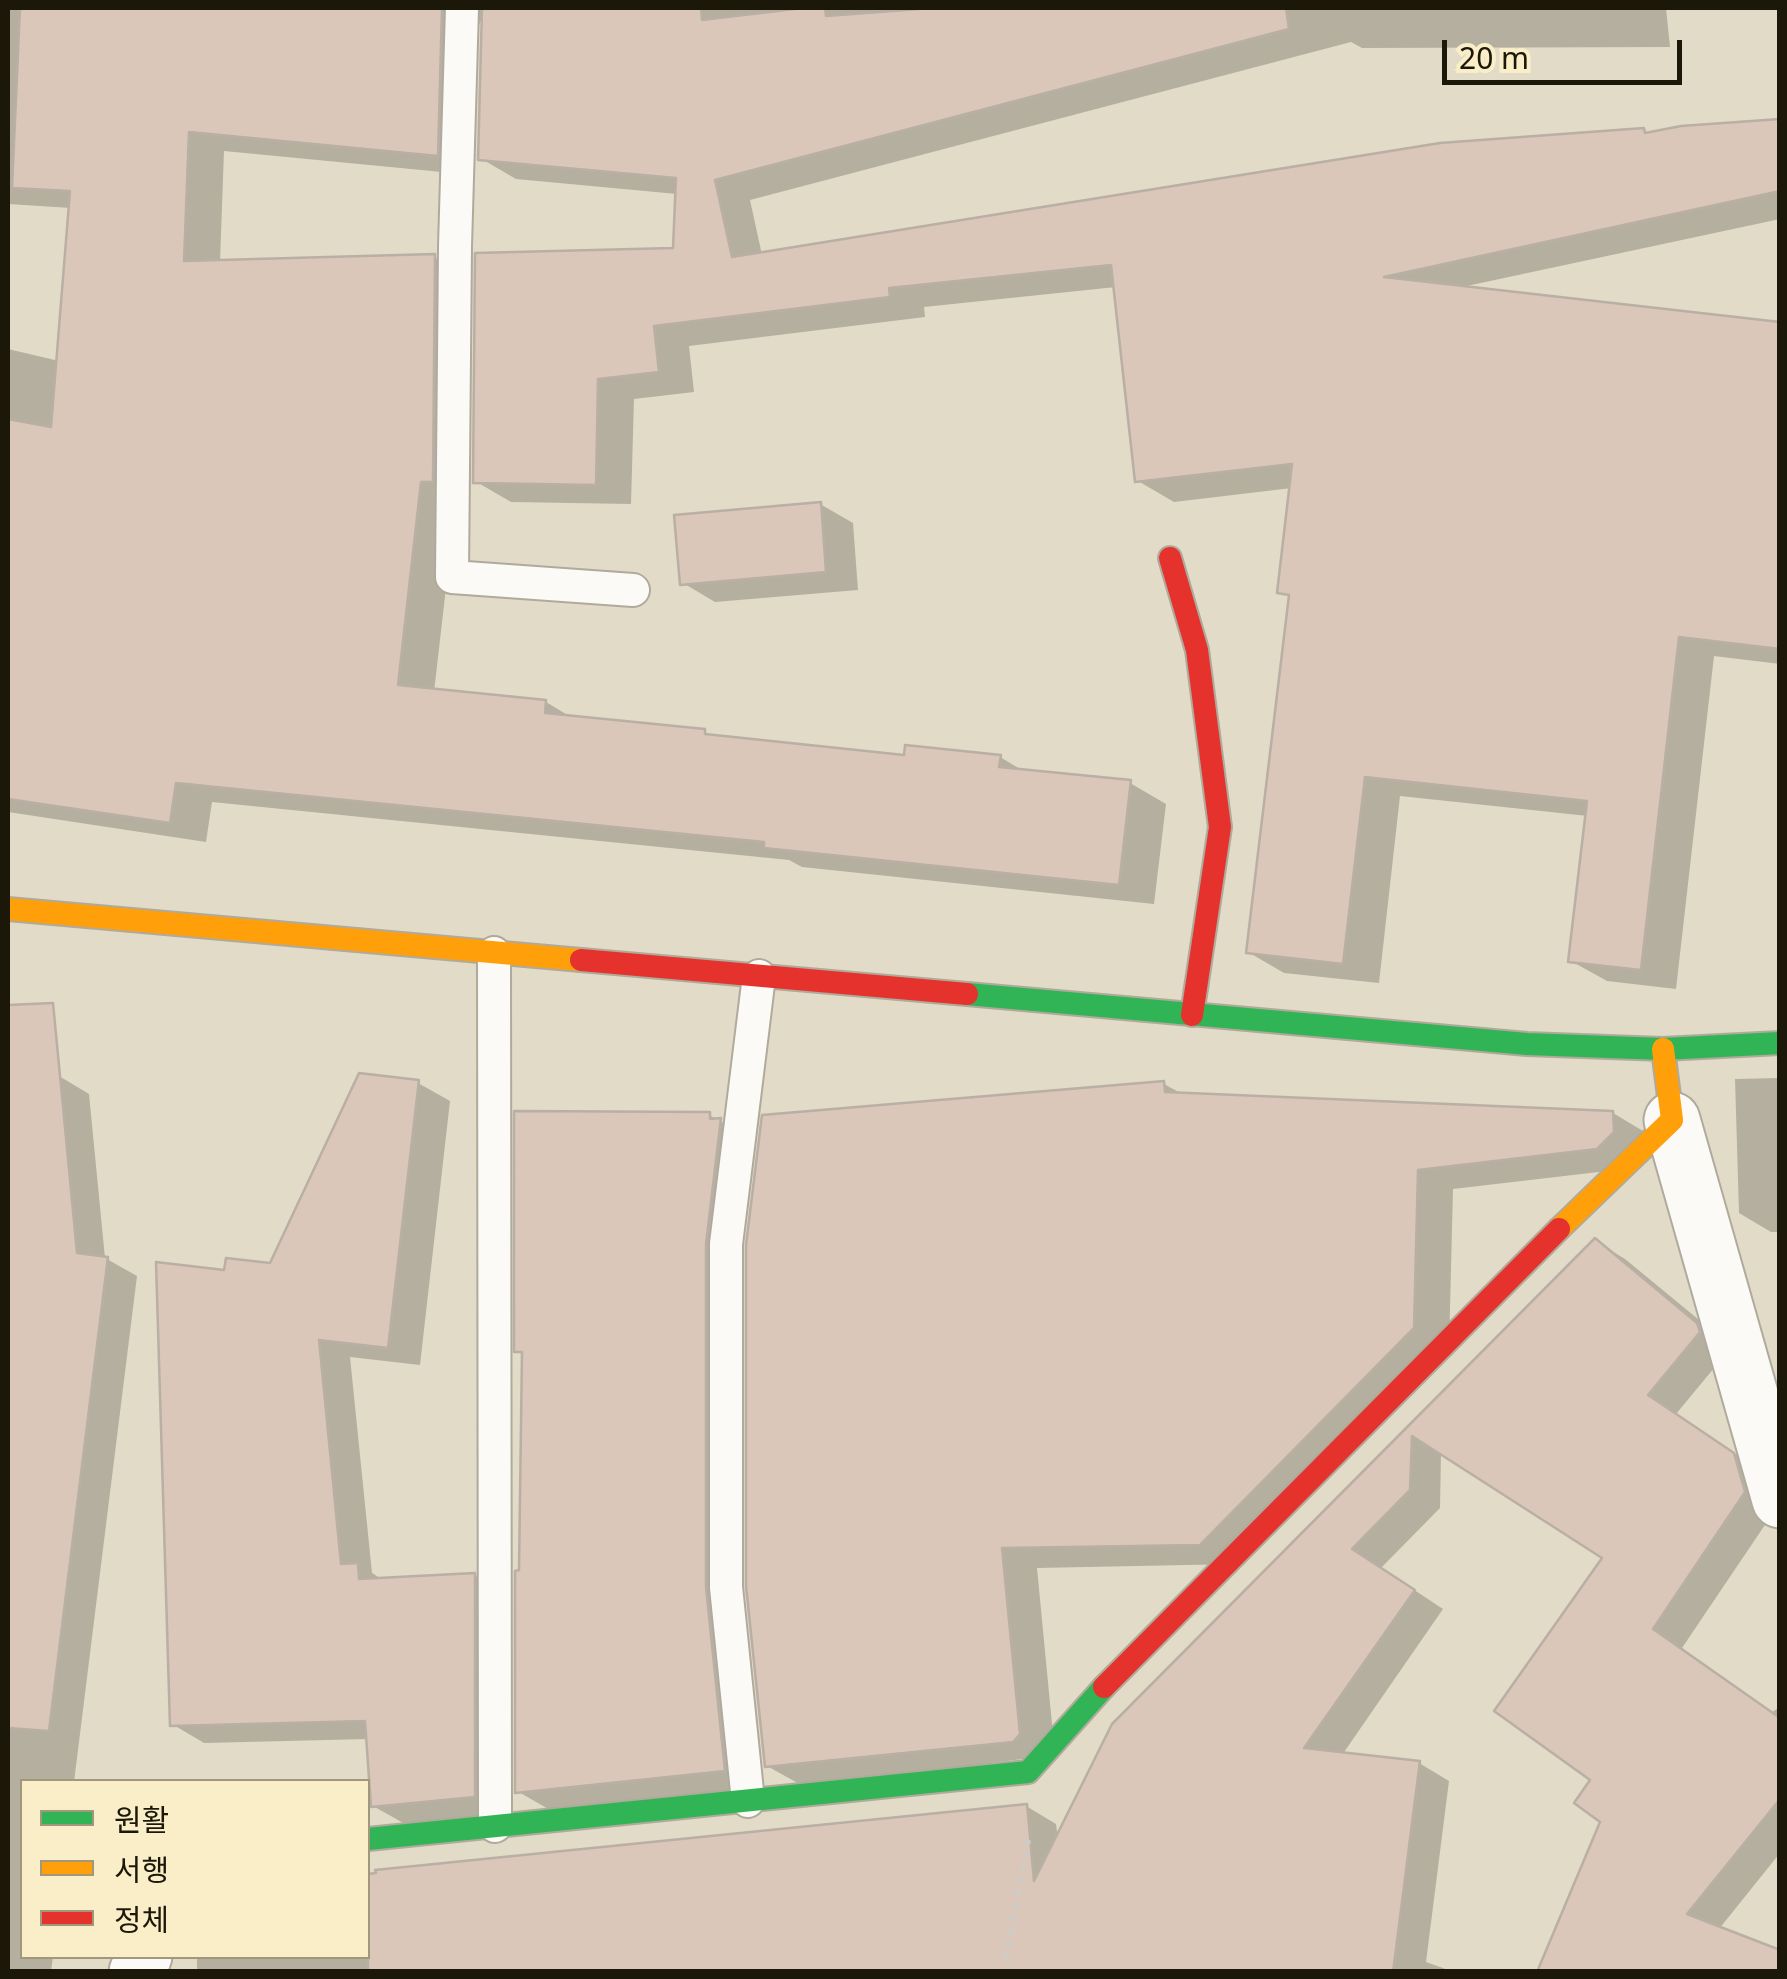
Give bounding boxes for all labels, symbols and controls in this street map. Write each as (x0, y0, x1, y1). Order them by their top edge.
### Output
scale bar (1447, 20, 1687, 82)
text: 20 m (1459, 37, 1529, 78)
legend (20, 1779, 370, 1959)
text: 원활 (114, 1799, 169, 1840)
text: 서행 (114, 1849, 169, 1890)
text: 정체 (114, 1899, 169, 1940)

